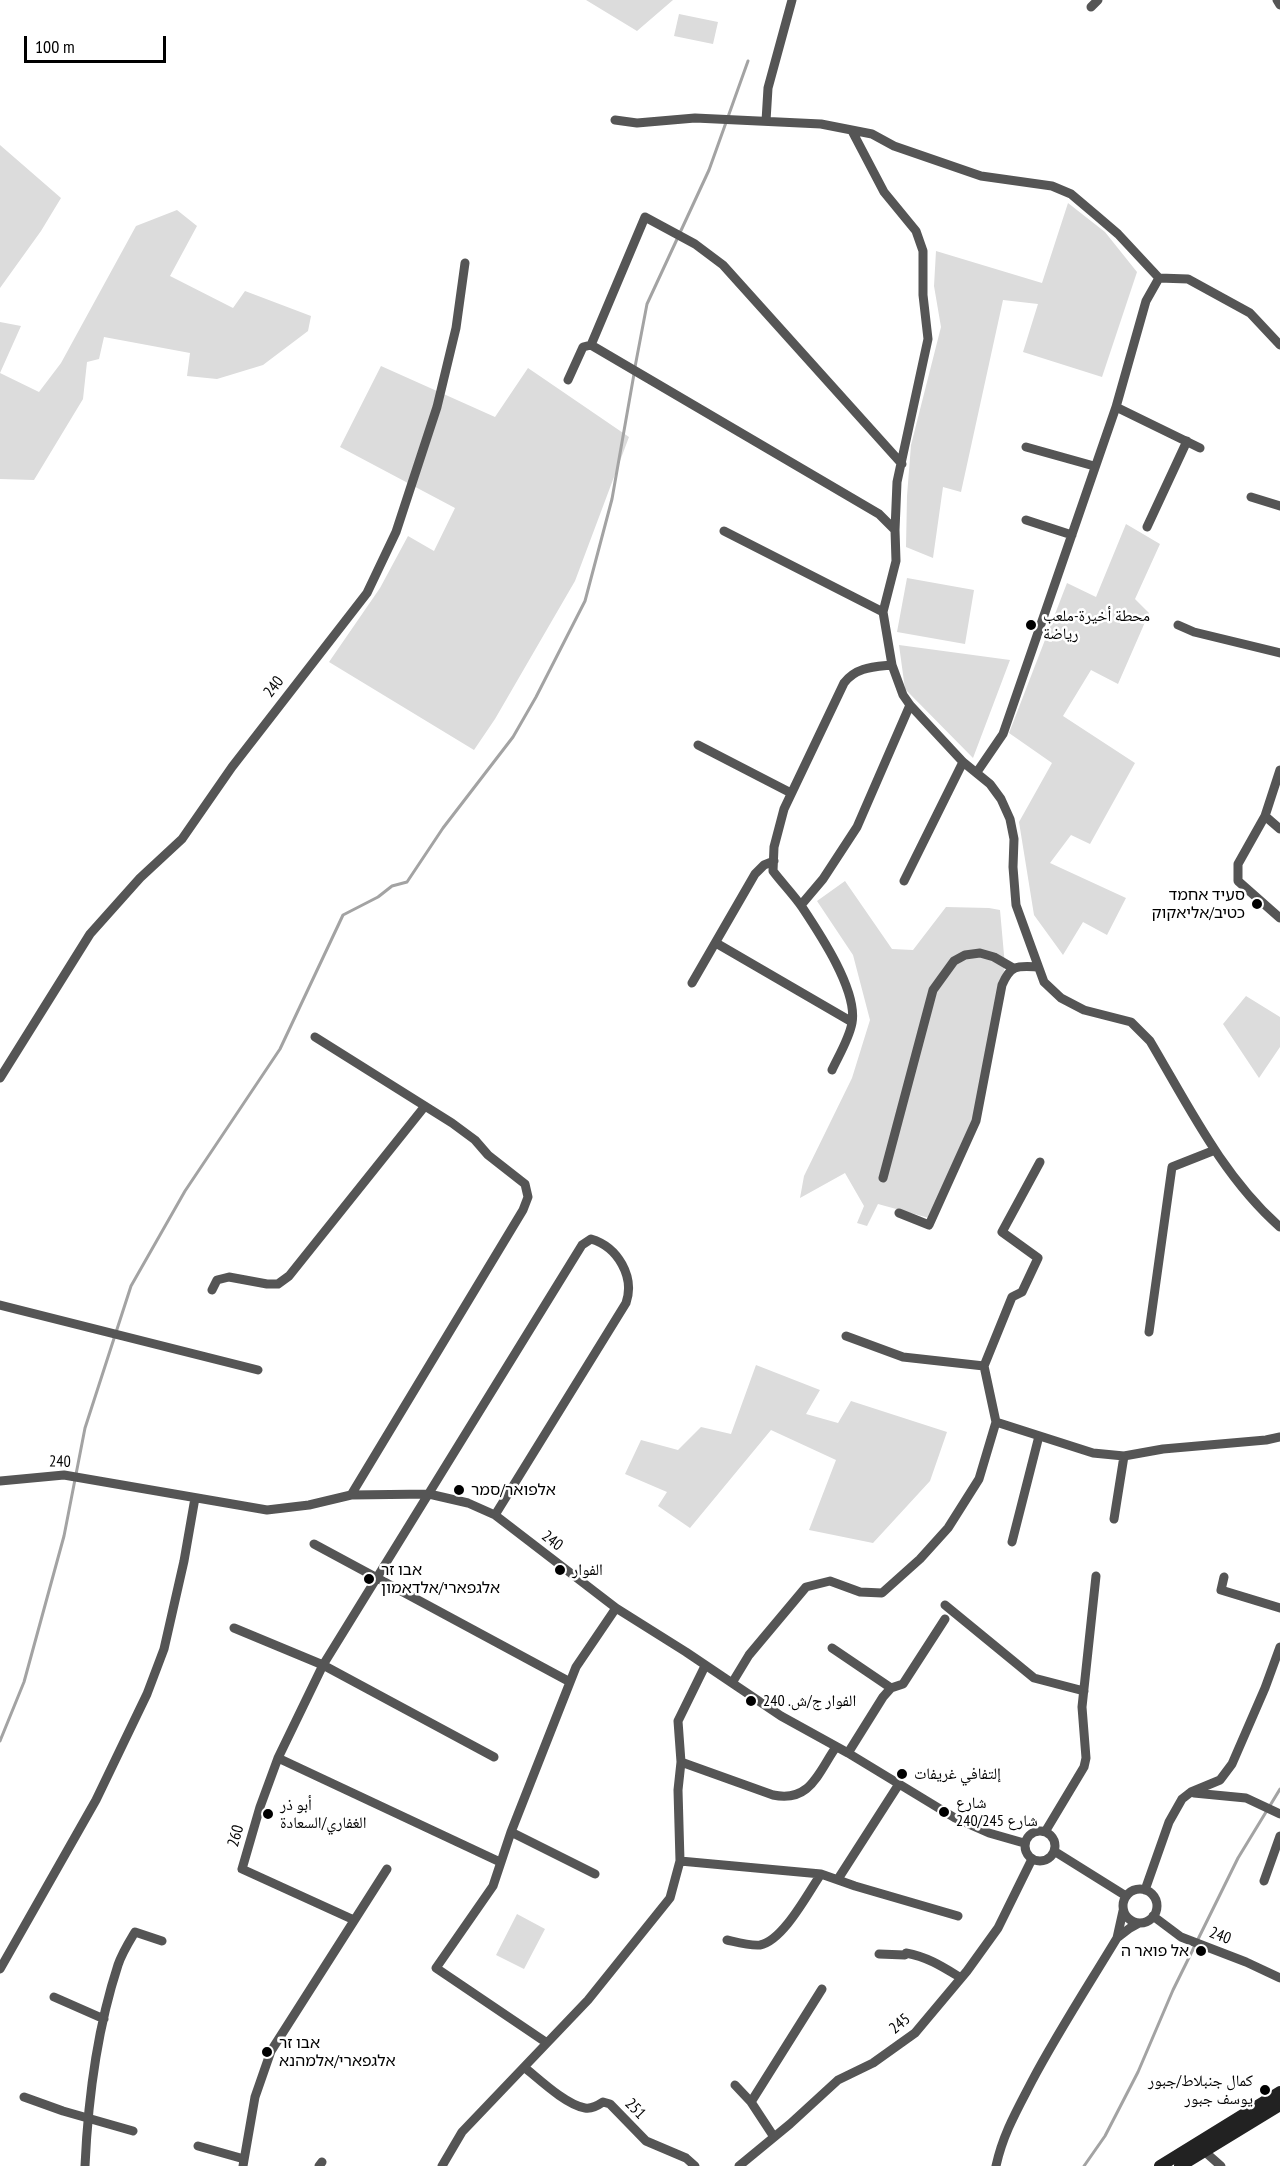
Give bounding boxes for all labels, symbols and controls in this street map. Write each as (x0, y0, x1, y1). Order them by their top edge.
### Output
scale bar (27, 24, 170, 62)
text: 100 m (35, 35, 75, 58)
place label: محطة أخيرة-ملعب رياضة (1043, 606, 1150, 644)
marker: محطة أخيرة-ملعب رياضة (1024, 618, 1038, 632)
street label: 240 (260, 673, 288, 701)
place label: סעיד אחמד כטיב/אליאקוק (1151, 885, 1245, 923)
marker: סעיד אחמד כטיב/אליאקוק (1250, 897, 1264, 911)
street label: 240 (49, 1452, 71, 1472)
place label: אלפואר/סמר (471, 1480, 556, 1500)
marker: אלפואר/סמר (452, 1483, 466, 1497)
street label: 240 (538, 1527, 566, 1555)
place label: אבו זר אלגפארי/אלדאמון (381, 1560, 500, 1598)
place label: الفوار (572, 1560, 603, 1580)
marker: الفوار (553, 1563, 567, 1577)
marker: אבו זר אלגפארי/אלדאמון (362, 1572, 376, 1586)
place label: الفوار ج/ش. 240 (763, 1691, 856, 1711)
marker: الفوار ج/ش. 240 (744, 1694, 758, 1708)
place label: إلتفافي غريفات (914, 1764, 1001, 1784)
marker: إلتفافي غريفات (895, 1767, 909, 1781)
place label: شارع 240/شارع 245 (956, 1793, 1038, 1831)
place label: أبو ذر الغفاري/السعادة (280, 1795, 366, 1833)
marker: شارع 240/شارع 245 (937, 1805, 951, 1819)
marker: أبو ذر الغفاري/السعادة (261, 1807, 275, 1821)
street label: 260 (224, 1823, 248, 1849)
street label: 240 (1206, 1923, 1234, 1949)
place label: אל פואר ה (1121, 1941, 1189, 1961)
marker: אל פואר ה (1194, 1944, 1208, 1958)
street label: 245 (886, 2010, 914, 2038)
place label: אבו זר אלגפארי/אלמהנא (279, 2033, 396, 2071)
marker: אבו זר אלגפארי/אלמהנא (260, 2045, 274, 2059)
place label: كمال جنبلاط/جبور يوسف جبور (1148, 2071, 1253, 2109)
marker: كمال جنبلاط/جبور يوسف جبور (1258, 2083, 1272, 2097)
street label: 251 (621, 2095, 649, 2123)

